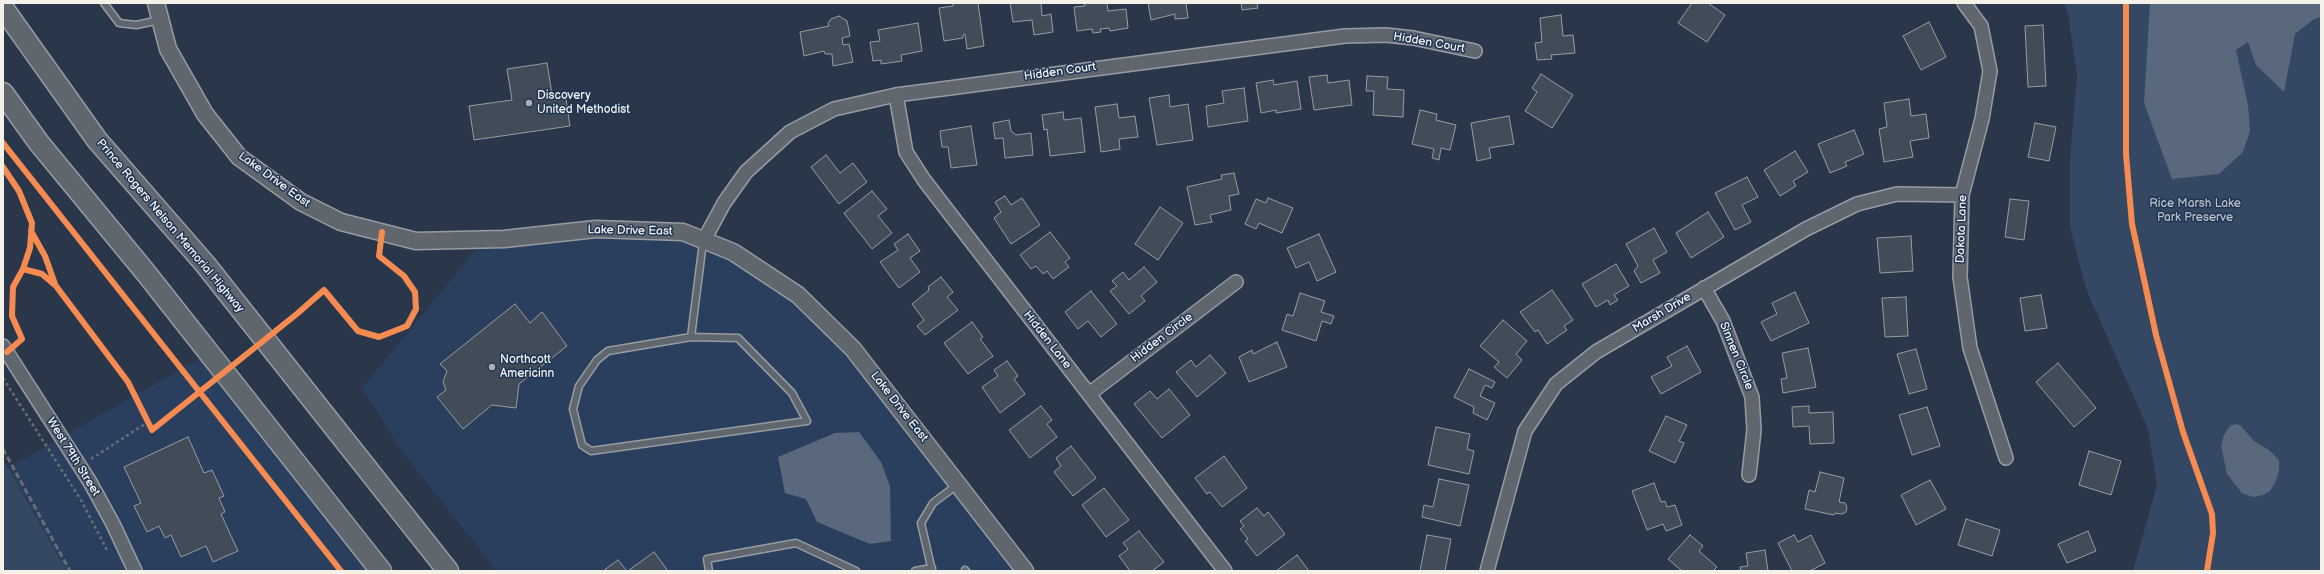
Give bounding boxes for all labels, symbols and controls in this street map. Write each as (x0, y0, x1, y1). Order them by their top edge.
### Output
street label: Hidden Court (1392, 30, 1466, 56)
street label: Hidden Court (1023, 60, 1097, 84)
place label: Discovery United Methodist (537, 89, 630, 117)
marker: Discovery United Methodist (524, 98, 534, 108)
street label: Prince Rogers Nelson Memorial Highway (93, 136, 247, 316)
street label: Lake Drive East (235, 149, 313, 211)
street label: Dakota Lane (1954, 195, 1970, 263)
park label: Rice Marsh Lake Park Preserve (2149, 197, 2241, 225)
street label: Lake Drive East (587, 223, 673, 239)
street label: Marsh Drive (1630, 290, 1694, 336)
street label: Hidden Lane (1020, 308, 1074, 372)
street label: Hidden Circle (1128, 310, 1196, 366)
street label: Sinnen Circle (1716, 320, 1756, 392)
place label: Northcott Americinn (500, 353, 554, 381)
marker: Northcott Americinn (487, 362, 497, 372)
street label: Lake Drive East (867, 369, 931, 445)
street label: West 79th Street (43, 415, 103, 499)

